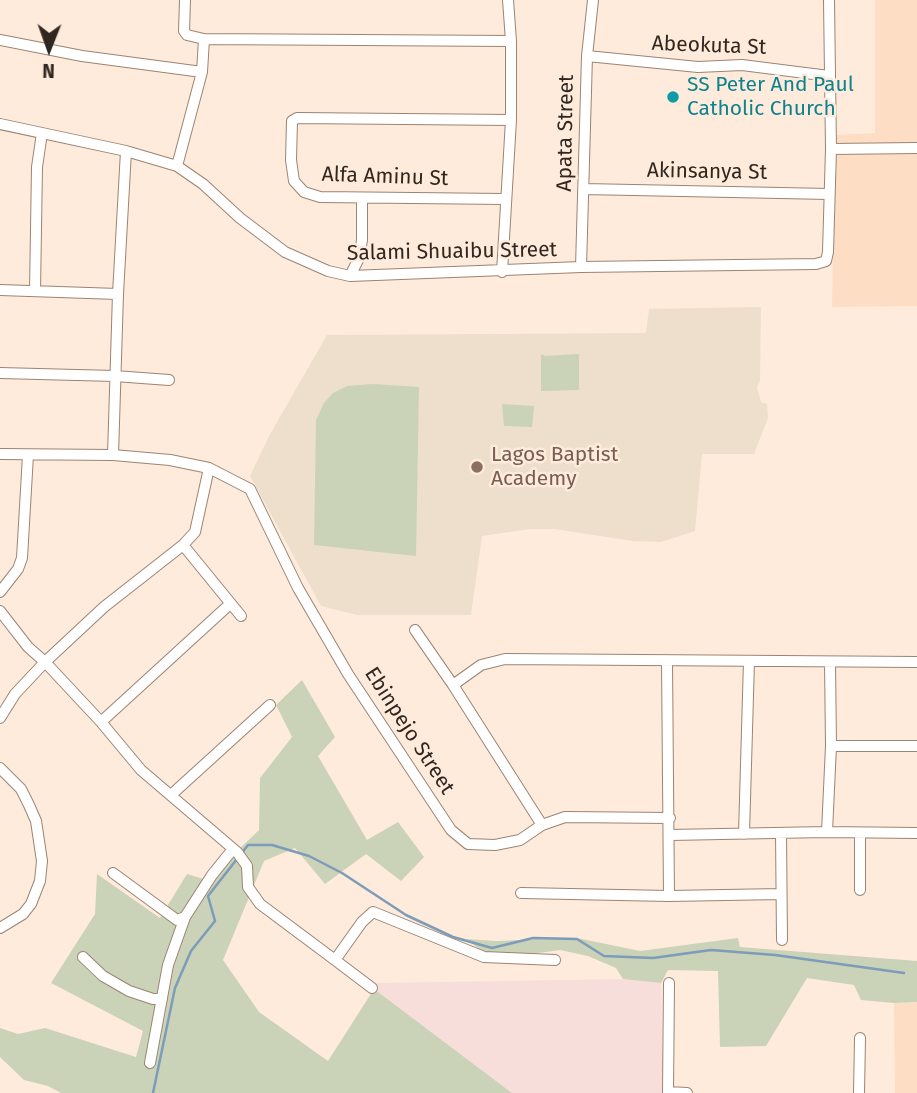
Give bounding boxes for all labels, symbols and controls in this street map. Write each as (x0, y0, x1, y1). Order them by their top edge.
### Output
north arrow (14, 14, 84, 84)
street label: Abeokuta St (651, 31, 767, 61)
text: N (42, 59, 55, 82)
place label: SS Peter And Paul Catholic Church (687, 72, 854, 122)
street label: Apata Street (552, 74, 580, 192)
marker: SS Peter And Paul Catholic Church (665, 89, 681, 105)
street label: Akinsanya St (647, 158, 767, 186)
street label: Alfa Aminu St (321, 162, 449, 192)
street label: Salami Shuaibu Street (347, 238, 557, 266)
place label: Lagos Baptist Academy (491, 442, 618, 492)
marker: Lagos Baptist Academy (469, 459, 485, 475)
street label: Ebinpejo Street (359, 663, 459, 799)

